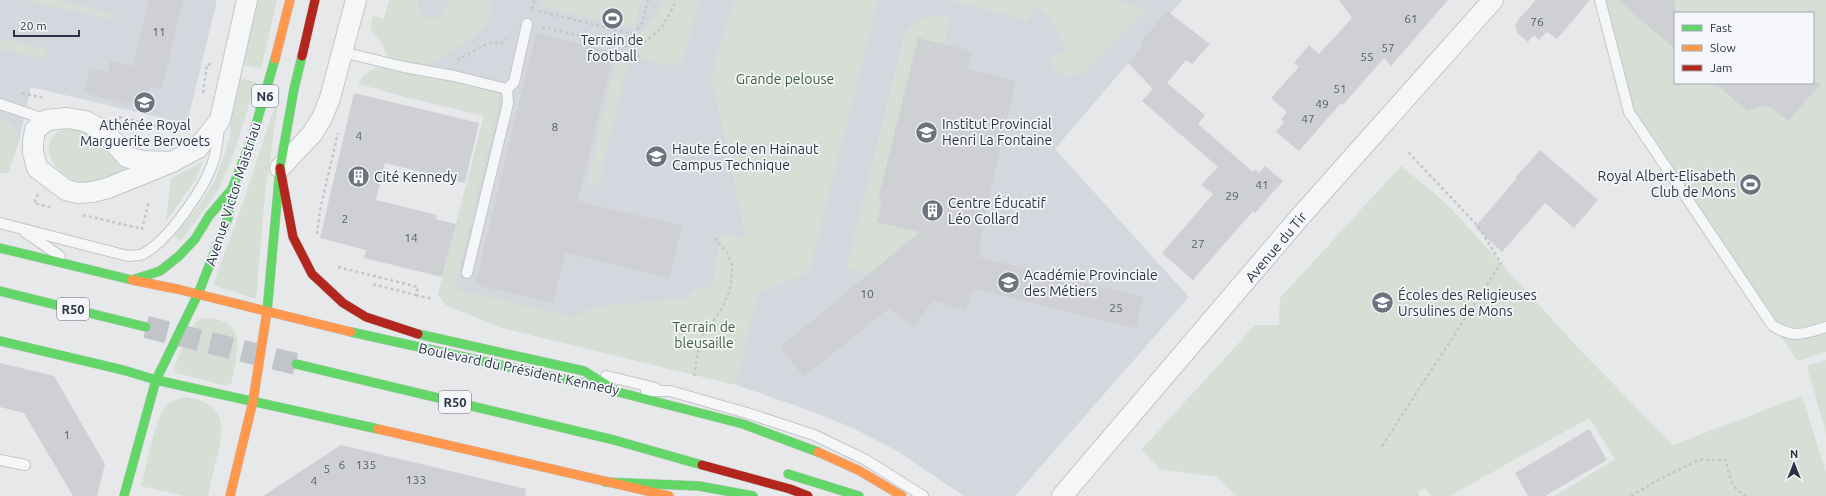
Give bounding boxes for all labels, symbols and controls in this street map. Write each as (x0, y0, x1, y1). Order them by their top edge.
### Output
sports icon: Terrain de football (599, 5, 625, 31)
scale bar (14, 12, 79, 38)
house number: 61 (1404, 12, 1418, 25)
legend (1674, 12, 1814, 84)
house number: 76 (1530, 15, 1544, 28)
text: 20 m (20, 19, 47, 32)
text: Fast (1710, 21, 1732, 34)
house number: 11 (152, 25, 166, 38)
place label: Terrain de football (580, 32, 644, 64)
house number: 57 (1381, 41, 1395, 54)
text: Slow (1710, 41, 1736, 54)
house number: 55 (1360, 50, 1374, 63)
text: Jam (1710, 61, 1732, 74)
park label: Grande pelouse (736, 71, 834, 87)
house number: 51 (1333, 82, 1347, 95)
road number: N6 (252, 85, 278, 107)
school or university icon: Athénée Royal Marguerite Bervoets (132, 90, 158, 116)
house number: 49 (1315, 97, 1329, 110)
house number: 47 (1301, 112, 1315, 125)
place label: Institut Provincial Henri La Fontaine (942, 116, 1052, 148)
place label: Athénée Royal Marguerite Bervoets (80, 117, 210, 149)
school or university icon: Institut Provincial Henri La Fontaine (913, 119, 939, 145)
street label: Avenue Victor Maistriau (202, 120, 264, 268)
house number: 8 (552, 120, 559, 133)
house number: 4 (356, 129, 363, 142)
place label: Haute École en Hainaut Campus Technique (672, 140, 819, 173)
school or university icon: Haute École en Hainaut Campus Technique (643, 144, 669, 170)
building icon: Cité Kennedy (345, 164, 371, 190)
place label: Royal Albert-Elisabeth Club de Mons (1598, 168, 1736, 200)
place label: Cité Kennedy (374, 169, 457, 185)
sports icon: Royal Albert-Elisabeth Club de Mons (1738, 171, 1764, 197)
house number: 41 (1255, 178, 1269, 191)
house number: 29 (1225, 189, 1239, 202)
place label: Centre Éducatif Léo Collard (948, 194, 1046, 227)
building icon: Centre Éducatif Léo Collard (920, 198, 946, 224)
street label: Avenue du Tir (1242, 208, 1310, 285)
house number: 2 (342, 212, 348, 225)
house number: 14 (404, 231, 418, 244)
house number: 27 (1191, 237, 1205, 250)
place label: Académie Provinciale des Métiers (1024, 267, 1158, 299)
school or university icon: Académie Provinciale des Métiers (995, 270, 1021, 296)
place label: Écoles des Religieuses Ursulines de Mons (1398, 286, 1537, 319)
house number: 10 (860, 287, 874, 300)
school or university icon: Écoles des Religieuses Ursulines de Mons (1370, 290, 1396, 316)
road number: R50 (57, 298, 89, 320)
house number: 25 (1109, 301, 1123, 314)
park label: Terrain de bleusaille (672, 319, 736, 351)
street label: Boulevard du Président Kennedy (417, 340, 621, 398)
road number: R50 (439, 391, 471, 413)
house number: 1 (64, 428, 70, 441)
north arrow (1774, 444, 1814, 484)
text: N (1790, 448, 1798, 460)
house number: 6 (339, 458, 346, 471)
house number: 135 (356, 458, 376, 471)
house number: 5 (324, 462, 330, 475)
house number: 133 (406, 473, 426, 486)
house number: 4 (311, 474, 318, 487)

